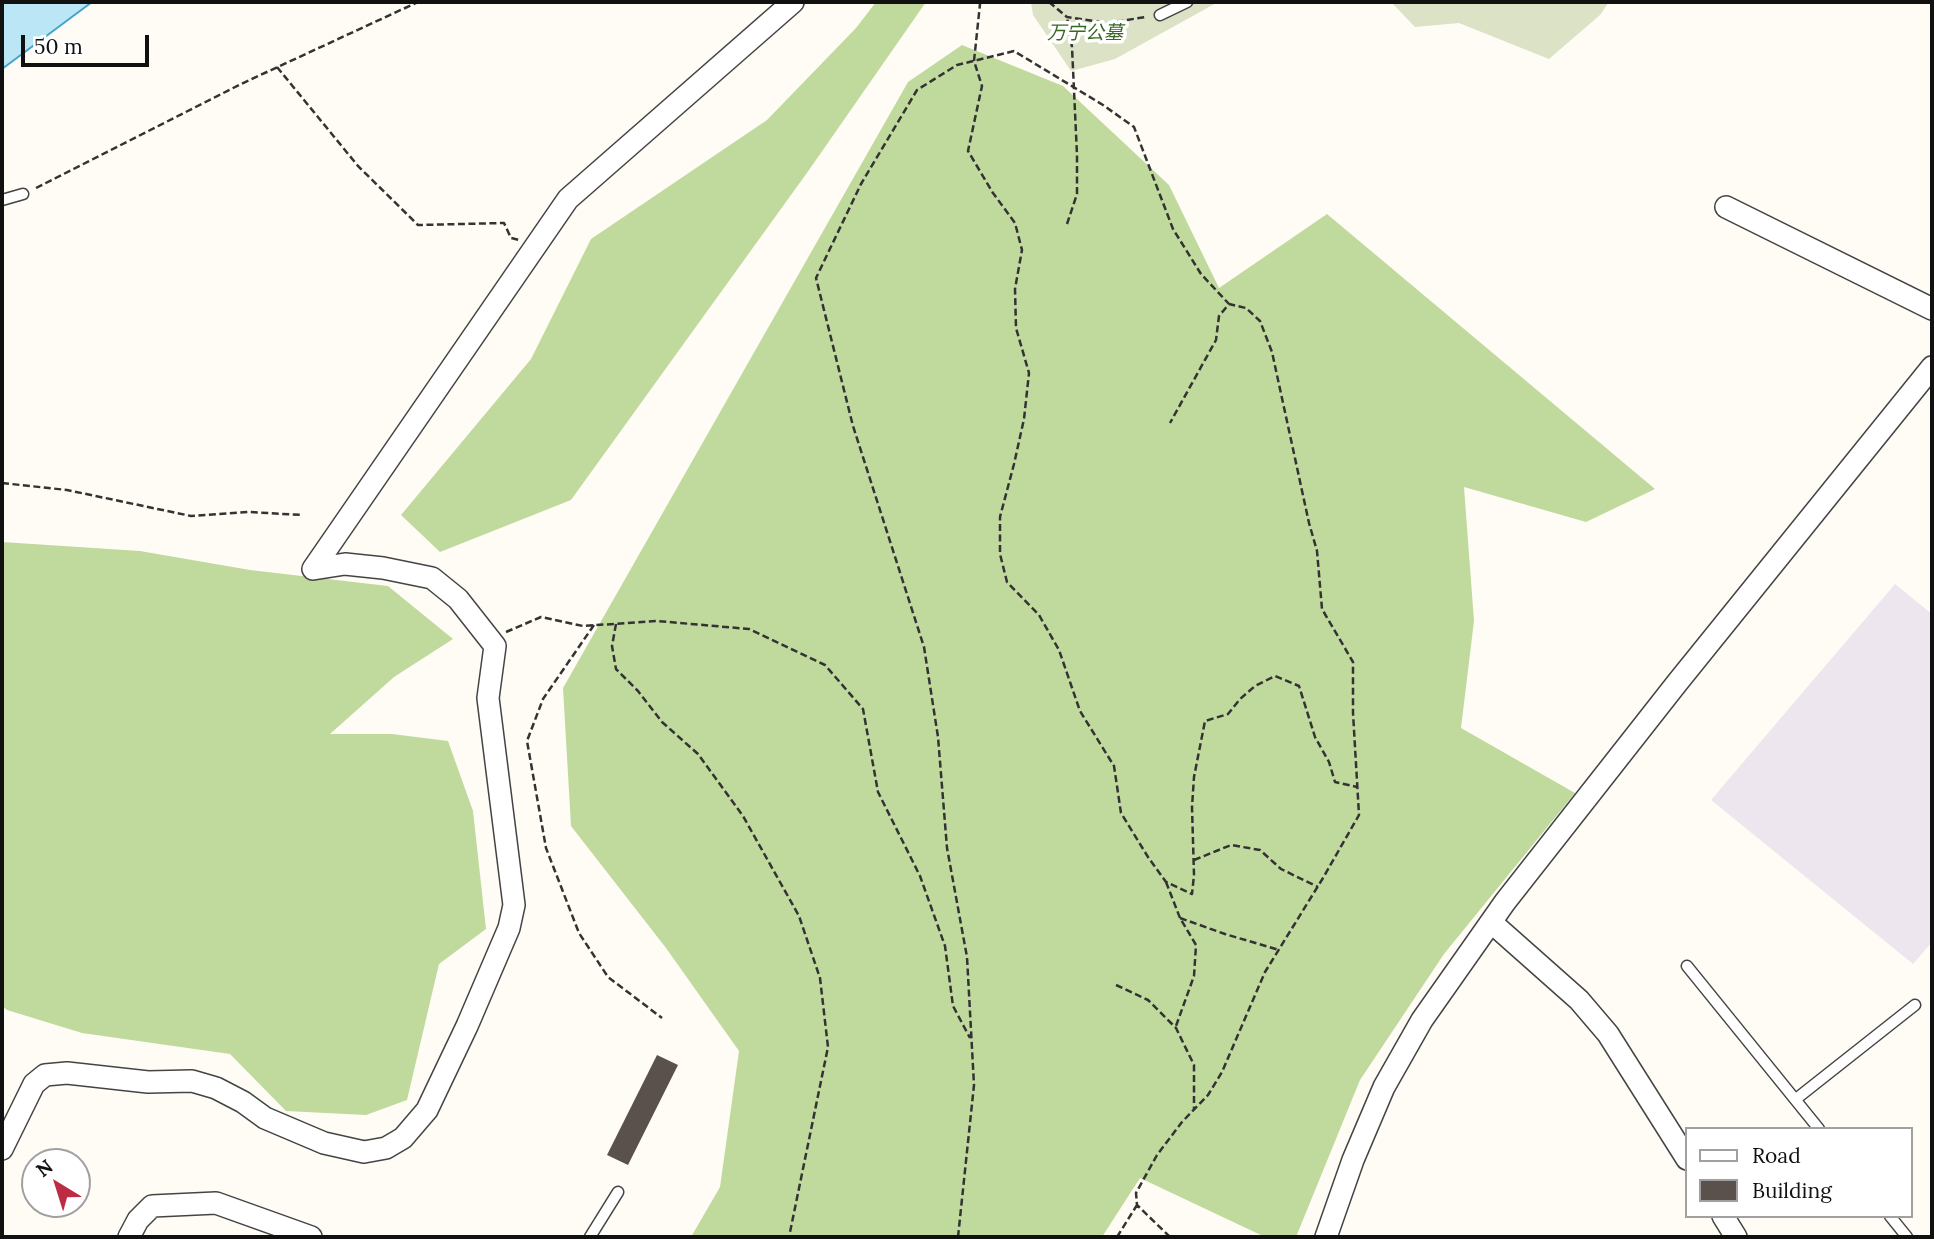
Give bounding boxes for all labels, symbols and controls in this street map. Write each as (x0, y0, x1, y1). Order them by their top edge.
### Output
scale bar (24, 21, 152, 65)
park label: 万宁公墓 (1047, 23, 1123, 45)
text: 50 m (34, 33, 83, 60)
legend (1686, 1127, 1913, 1218)
text: Road (1752, 1142, 1801, 1169)
north arrow (21, 1148, 91, 1218)
text: N (31, 1154, 57, 1182)
text: Building (1752, 1177, 1832, 1204)

